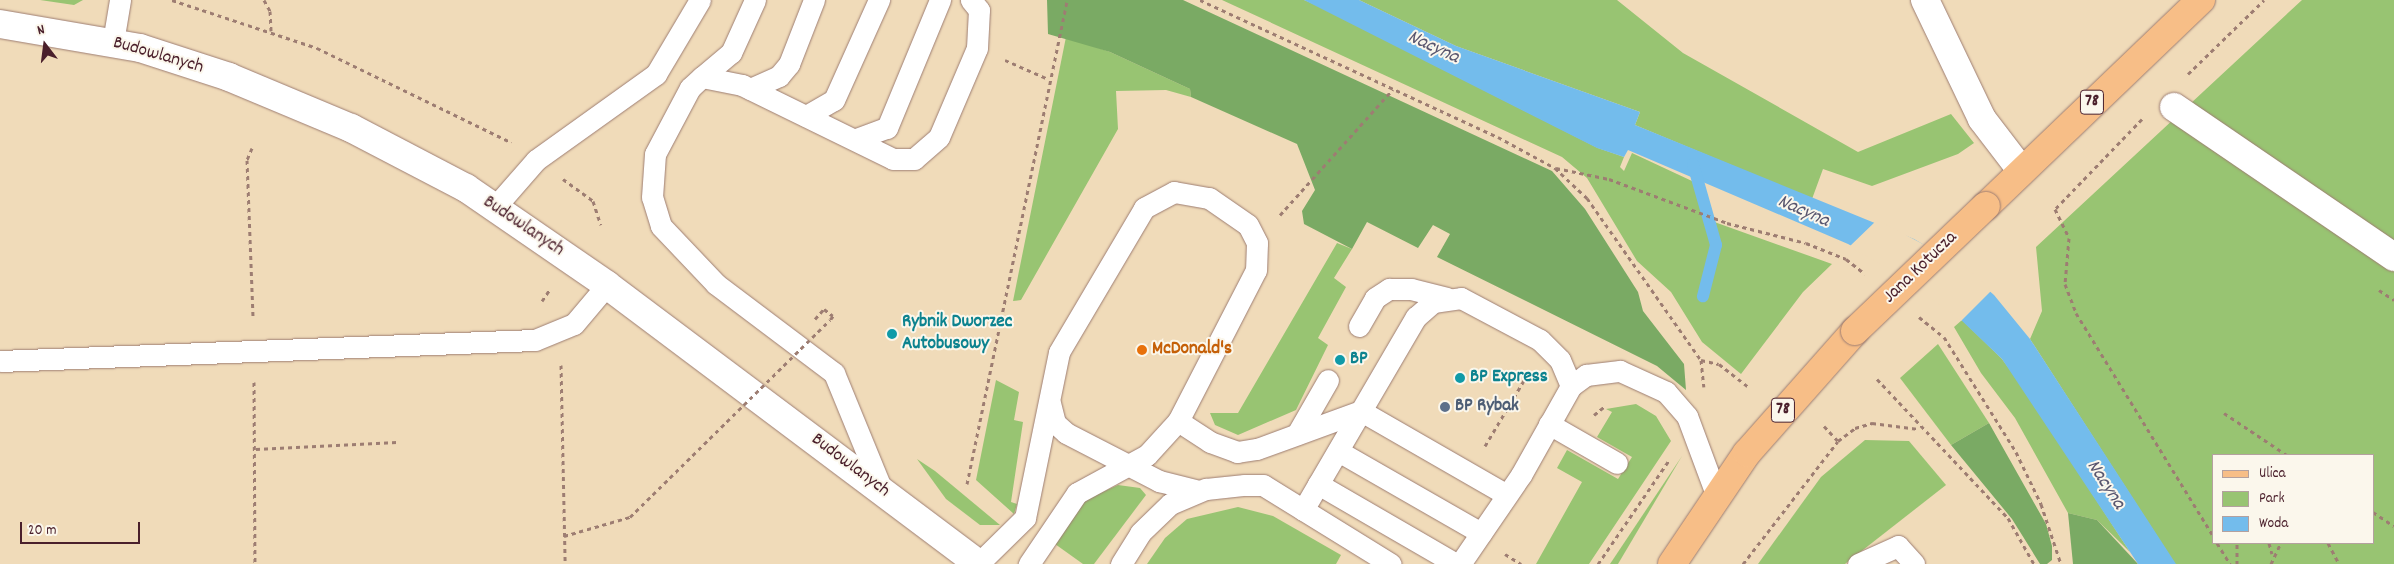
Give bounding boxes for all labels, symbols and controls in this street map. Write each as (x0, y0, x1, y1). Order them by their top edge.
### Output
north arrow (20, 20, 70, 70)
text: N (35, 20, 47, 41)
water label: Nacyna (1403, 26, 1463, 70)
street label: Budowlanych (110, 32, 206, 80)
road number: 78 (2080, 86, 2104, 118)
water label: Nacyna (1773, 190, 1833, 234)
street label: Budowlanych (478, 192, 568, 262)
street label: Jana Kotucza (1879, 227, 1963, 309)
place label: Rybnik Dworzec Autobusowy (902, 312, 1012, 356)
marker: Rybnik Dworzec Autobusowy (886, 328, 898, 340)
place label: McDonald's (1152, 339, 1232, 361)
marker: McDonald's (1136, 344, 1148, 356)
place label: BP (1350, 349, 1368, 371)
marker: BP (1334, 354, 1346, 366)
place label: BP Express (1470, 367, 1548, 389)
marker: BP Express (1454, 372, 1466, 384)
road number: 78 (1770, 394, 1796, 426)
place label: BP Rybak (1455, 396, 1519, 418)
marker: BP Rybak (1439, 401, 1451, 413)
street label: Budowlanych (806, 429, 894, 503)
legend (2212, 454, 2374, 544)
water label: Nacyna (2080, 456, 2130, 514)
text: Ulica (2259, 463, 2286, 485)
text: Park (2259, 488, 2285, 510)
scale bar (22, 512, 142, 544)
text: Woda (2259, 513, 2288, 535)
text: 20 m (28, 520, 56, 542)

